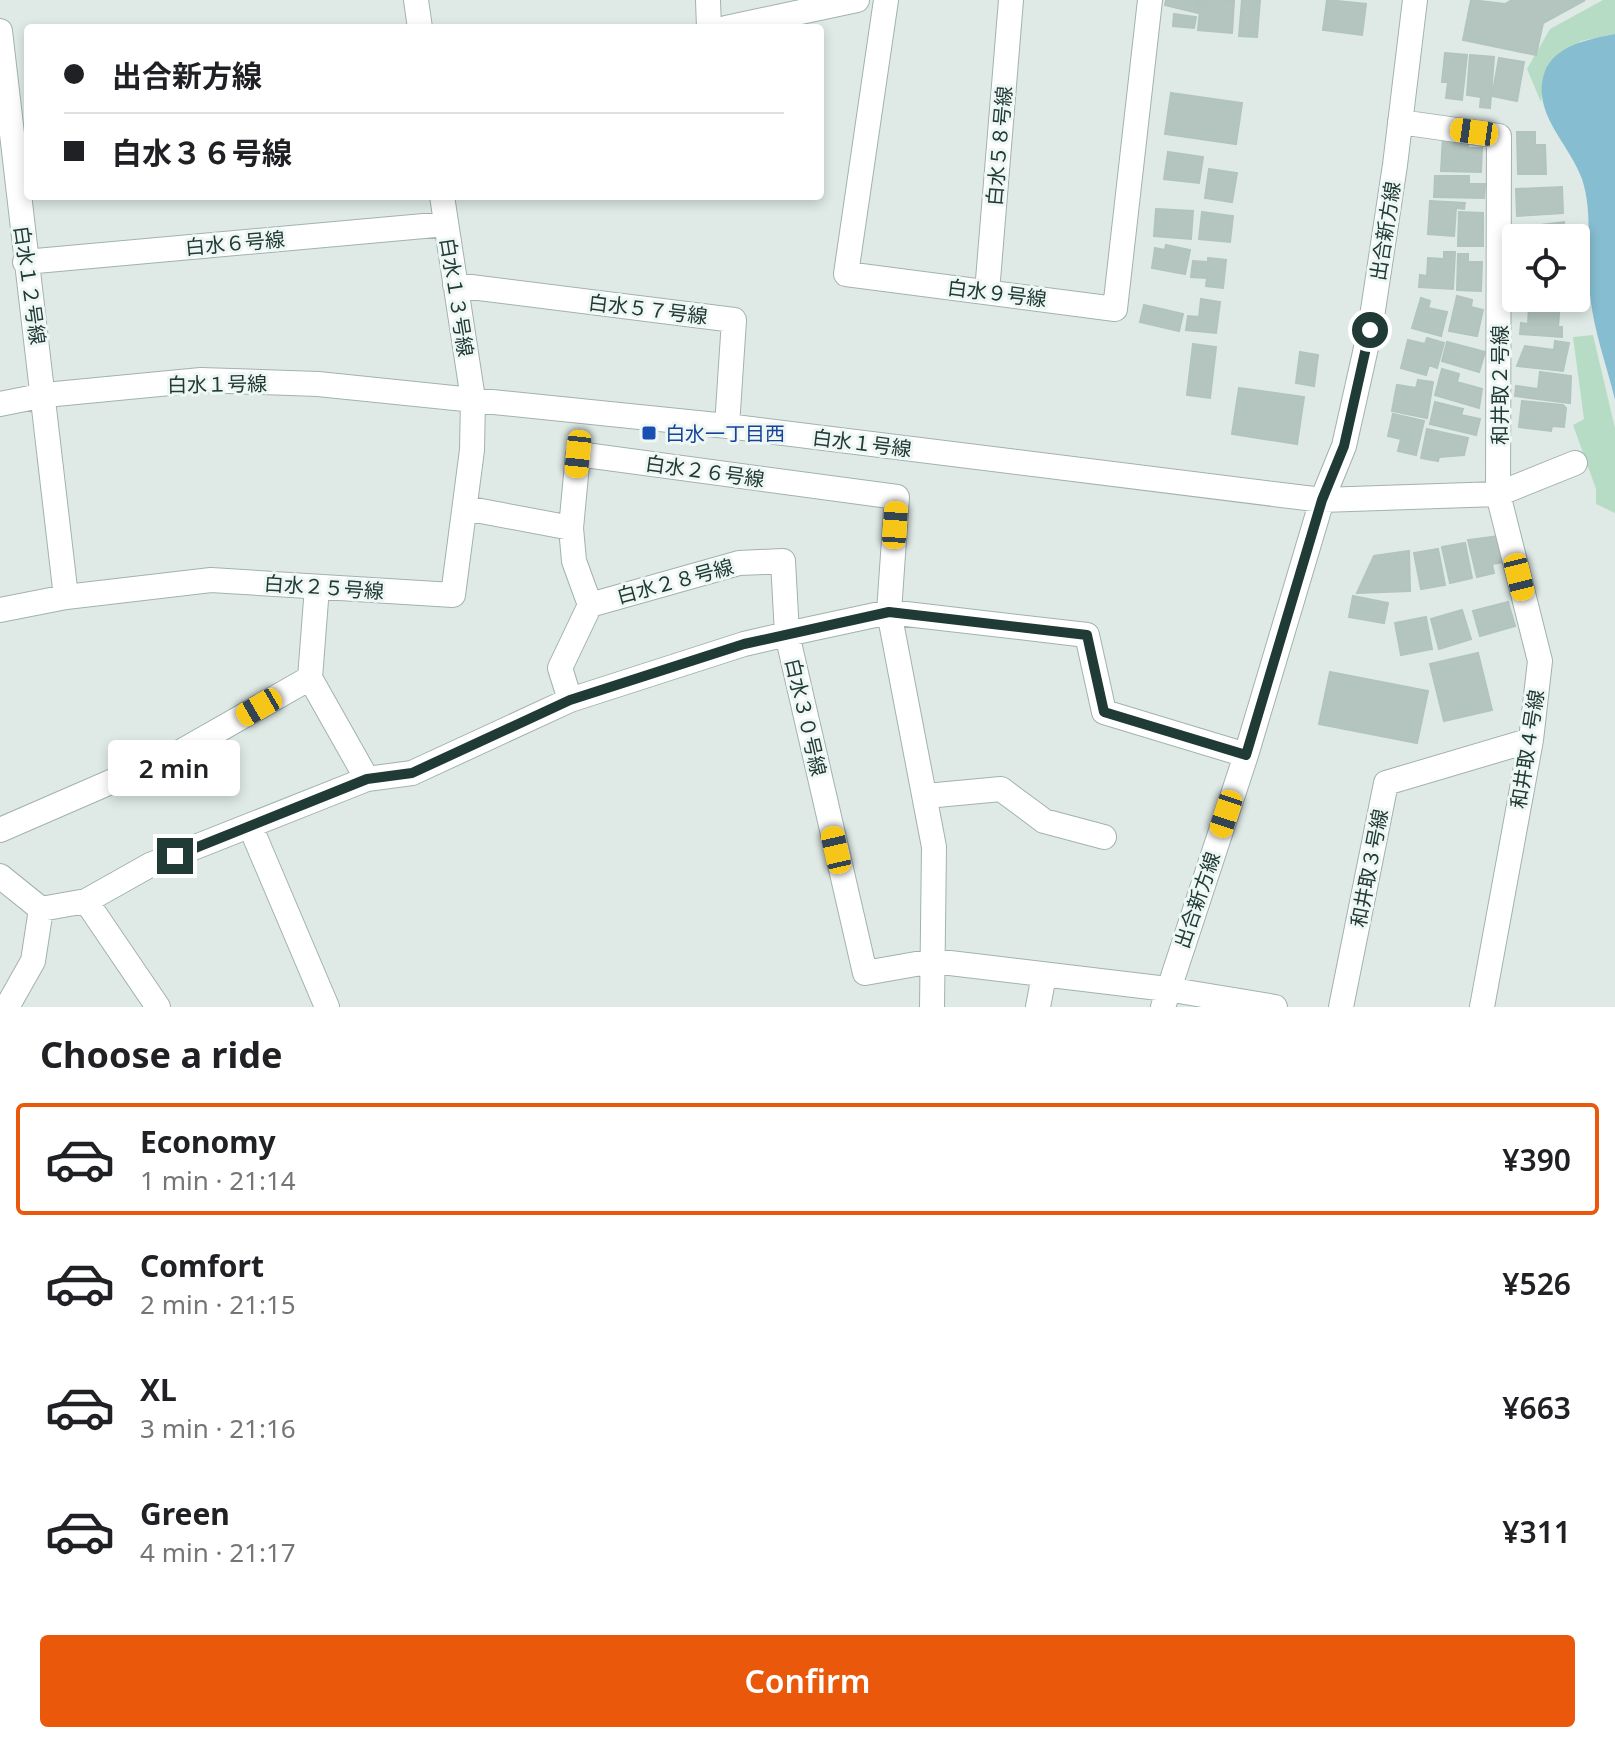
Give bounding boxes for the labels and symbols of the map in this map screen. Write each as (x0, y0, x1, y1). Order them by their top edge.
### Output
street label: 白水５８号線 (980, 85, 1018, 207)
car (1449, 117, 1499, 147)
street label: 出合新方線 (1364, 180, 1406, 282)
street label: 白水１２号線 (8, 224, 52, 346)
street label: 白水６号線 (184, 225, 286, 261)
street label: 白水１３号線 (434, 236, 480, 358)
street label: 白水９号線 (946, 274, 1048, 312)
street label: 白水５７号線 (587, 288, 709, 330)
route start (1352, 312, 1388, 348)
street label: 和井取２号線 (1486, 325, 1513, 445)
street label: 白水１号線 (167, 370, 267, 398)
place label: 白水一丁目西 (665, 420, 785, 447)
marker: 白水一丁目西 (640, 424, 658, 442)
street label: 白水１号線 (811, 424, 913, 462)
car (564, 429, 592, 479)
street label: 白水２６号線 (644, 449, 766, 493)
car (881, 500, 909, 550)
car (1502, 551, 1536, 603)
street label: 白水２８号線 (614, 552, 736, 610)
street label: 白水２５号線 (263, 569, 385, 605)
street label: 白水３０号線 (779, 656, 833, 778)
car (232, 685, 286, 729)
street label: 和井取４号線 (1504, 688, 1550, 810)
callout: 2 min (109, 740, 241, 796)
car (1207, 787, 1245, 841)
street label: 和井取３号線 (1344, 807, 1394, 929)
car (819, 824, 853, 876)
route end (157, 838, 193, 874)
street label: 出合新方線 (1168, 848, 1226, 952)

